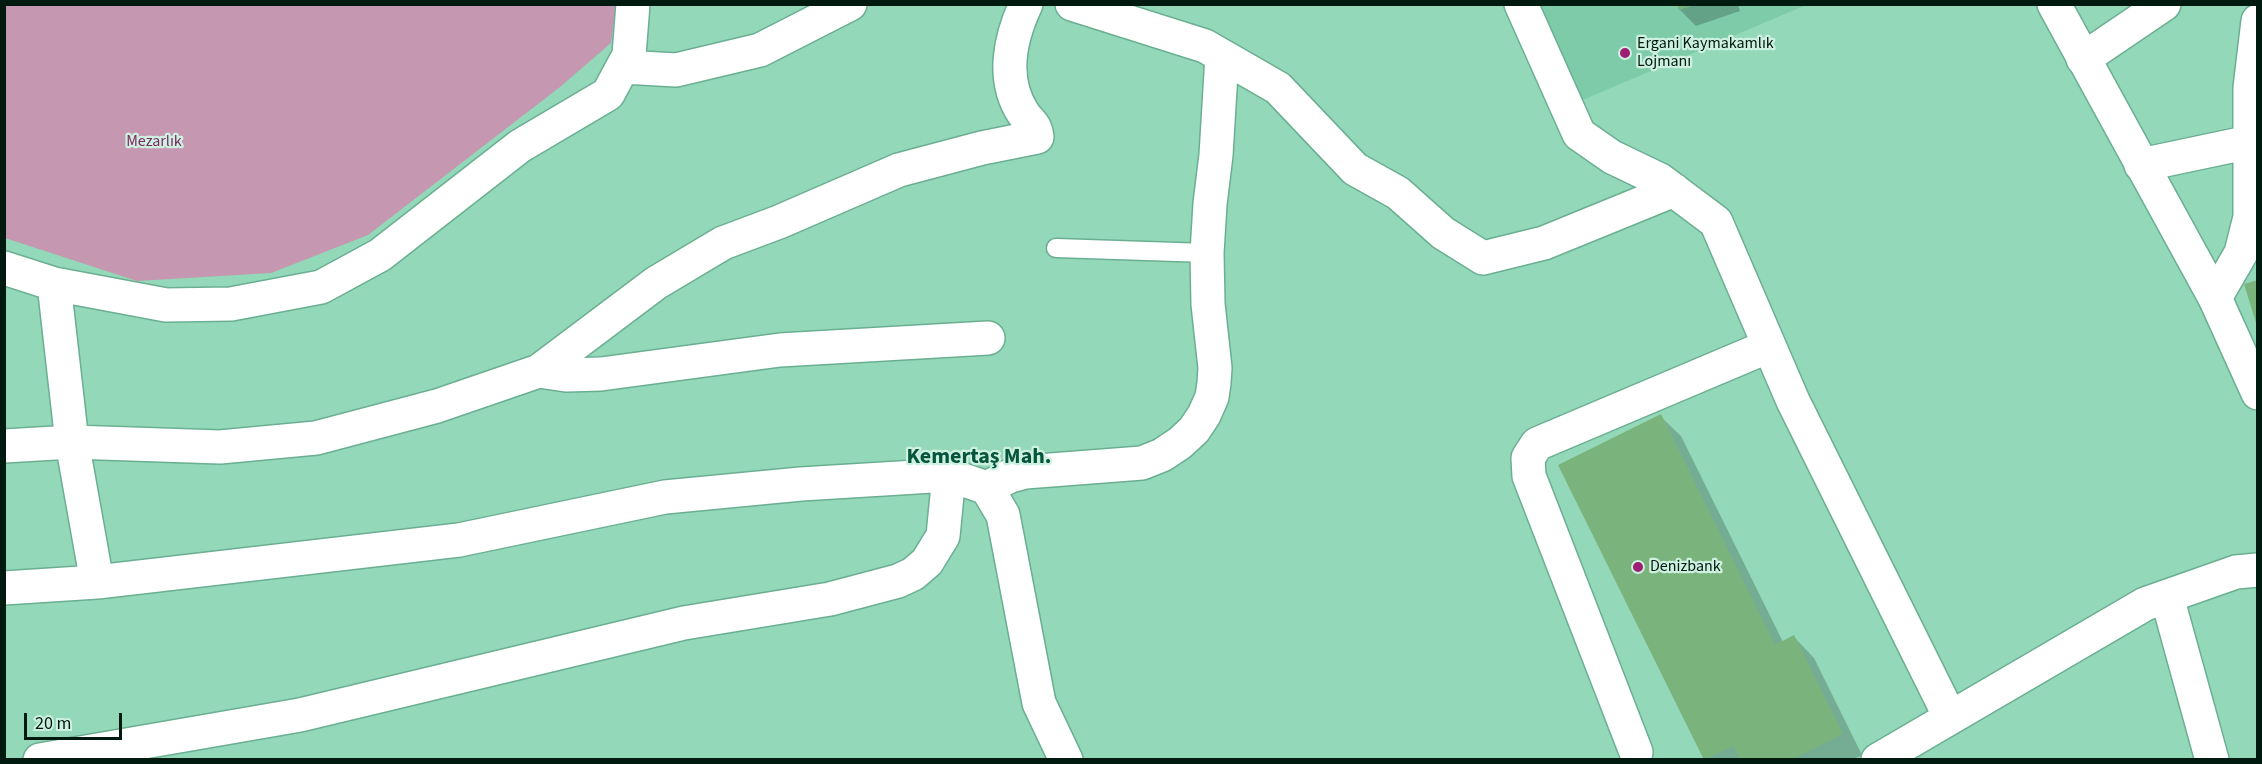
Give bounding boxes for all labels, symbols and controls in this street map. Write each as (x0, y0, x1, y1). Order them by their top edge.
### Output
place label: Ergani Kaymakamlık Lojmanı (1637, 34, 1774, 72)
marker: Ergani Kaymakamlık Lojmanı (1618, 46, 1632, 60)
park label: Mezarlık (126, 132, 182, 152)
district label: Kemertaş Mah. (907, 445, 1051, 471)
place label: Denizbank (1650, 557, 1721, 577)
marker: Denizbank (1631, 560, 1645, 574)
scale bar (27, 701, 124, 739)
text: 20 m (35, 711, 71, 736)

